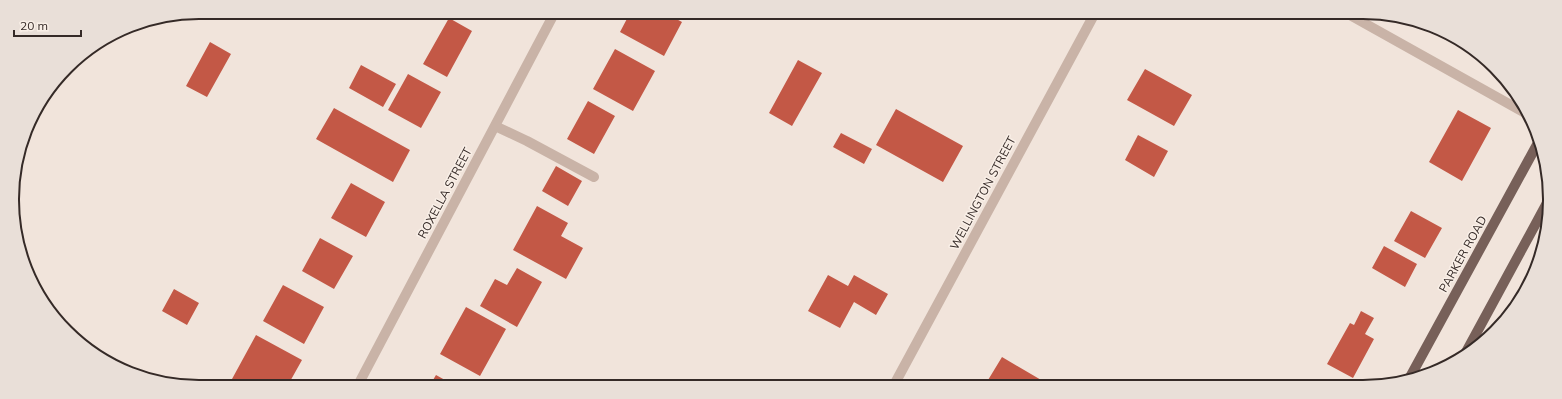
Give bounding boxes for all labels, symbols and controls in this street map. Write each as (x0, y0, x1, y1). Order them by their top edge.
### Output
scale bar (14, 12, 81, 38)
text: 20 m (20, 18, 48, 33)
street label: WELLINGTON STREET (946, 133, 1019, 252)
street label: ROXELLA STREET (414, 144, 475, 241)
street label: PARKER ROAD (1435, 213, 1490, 295)

